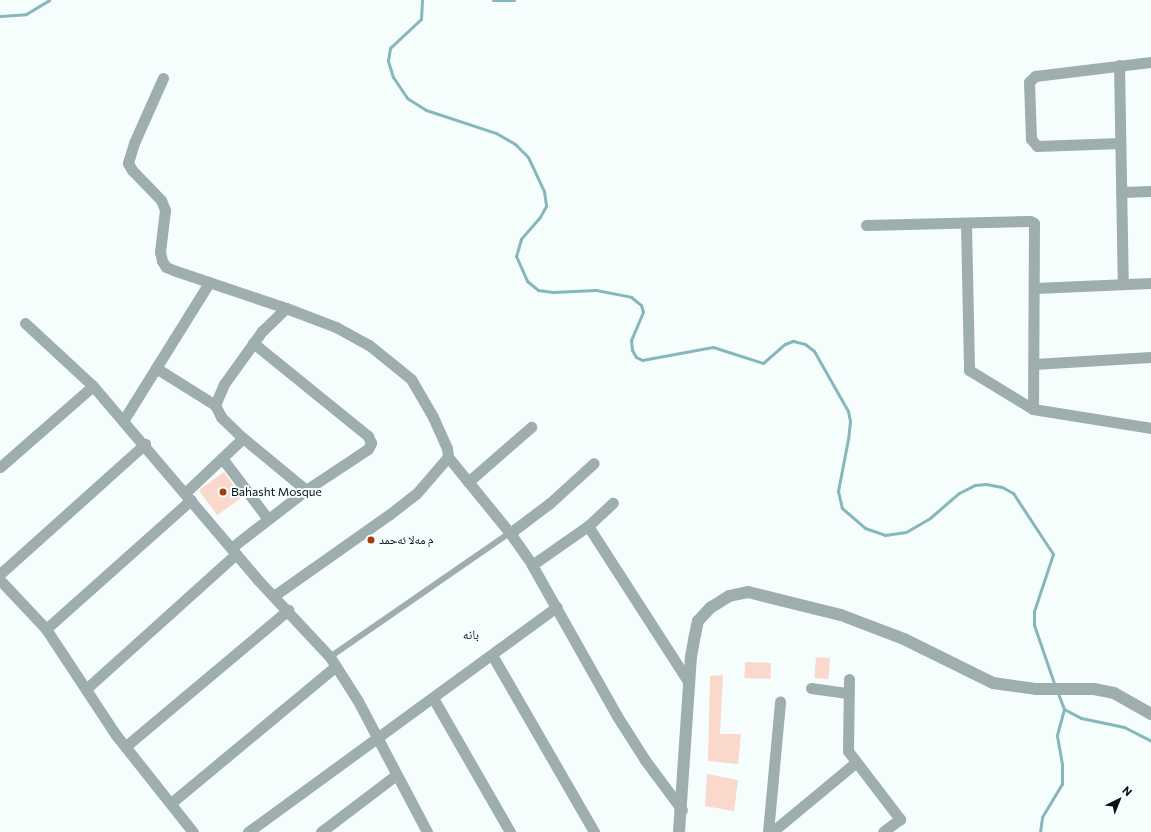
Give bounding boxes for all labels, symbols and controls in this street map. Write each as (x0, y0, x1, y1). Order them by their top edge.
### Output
place label: Bahasht Mosque (231, 485, 322, 499)
marker: Bahasht Mosque (218, 487, 228, 497)
place label: م مەلا ئەحمد (379, 533, 434, 547)
marker: م مەلا ئەحمد (366, 535, 376, 545)
district label: بانە (463, 626, 479, 642)
north arrow (1099, 780, 1139, 820)
text: N (1120, 783, 1135, 798)

